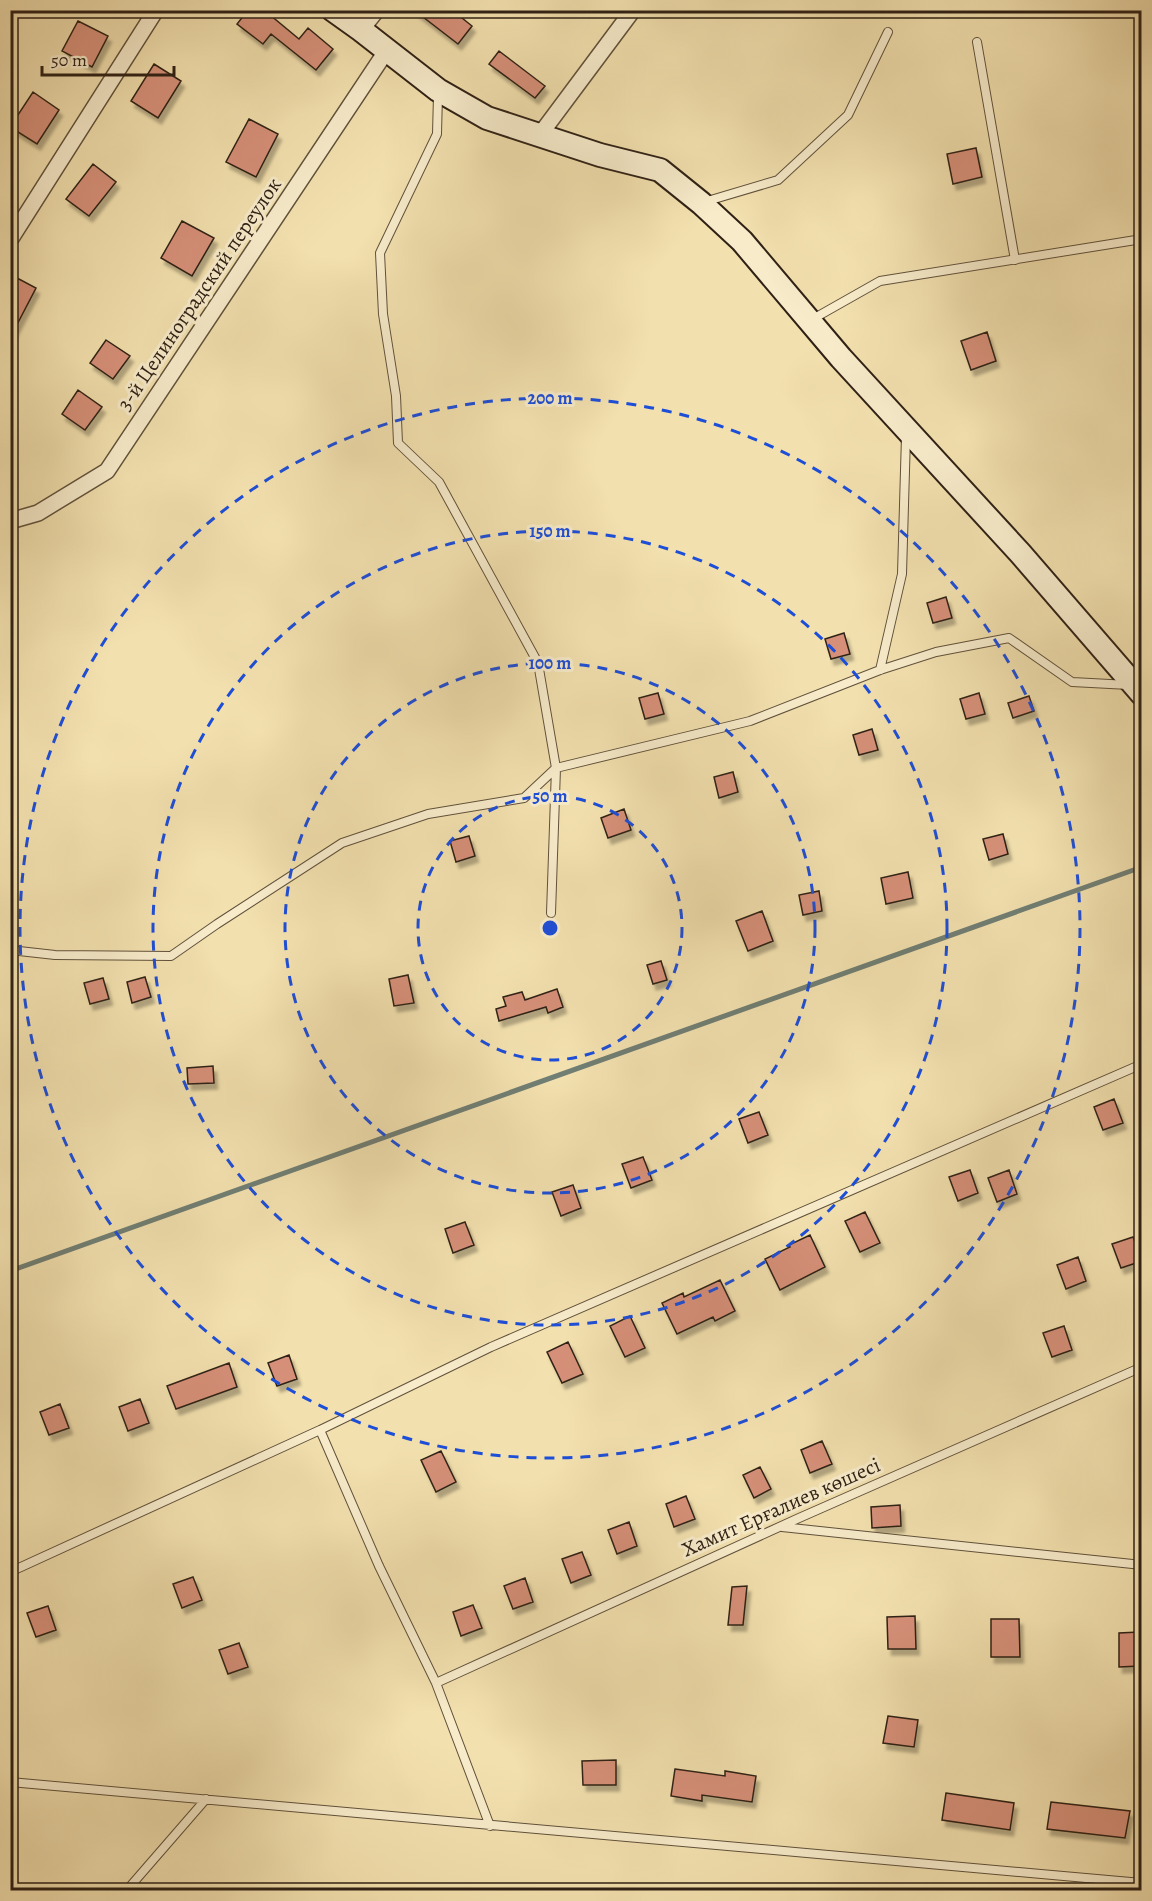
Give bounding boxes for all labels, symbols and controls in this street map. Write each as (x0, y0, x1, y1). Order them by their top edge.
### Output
scale bar (42, 39, 174, 77)
text: 50 m (51, 48, 87, 72)
street label: 3-й Целиноградский переулок (110, 172, 288, 416)
text: 200 m (527, 386, 573, 410)
text: 150 m (529, 519, 571, 543)
text: 100 m (529, 651, 571, 675)
text: 50 m (533, 784, 567, 808)
centre of rings (540, 918, 560, 938)
street label: Хамит Ерғалиев көшесі (677, 1451, 885, 1563)

